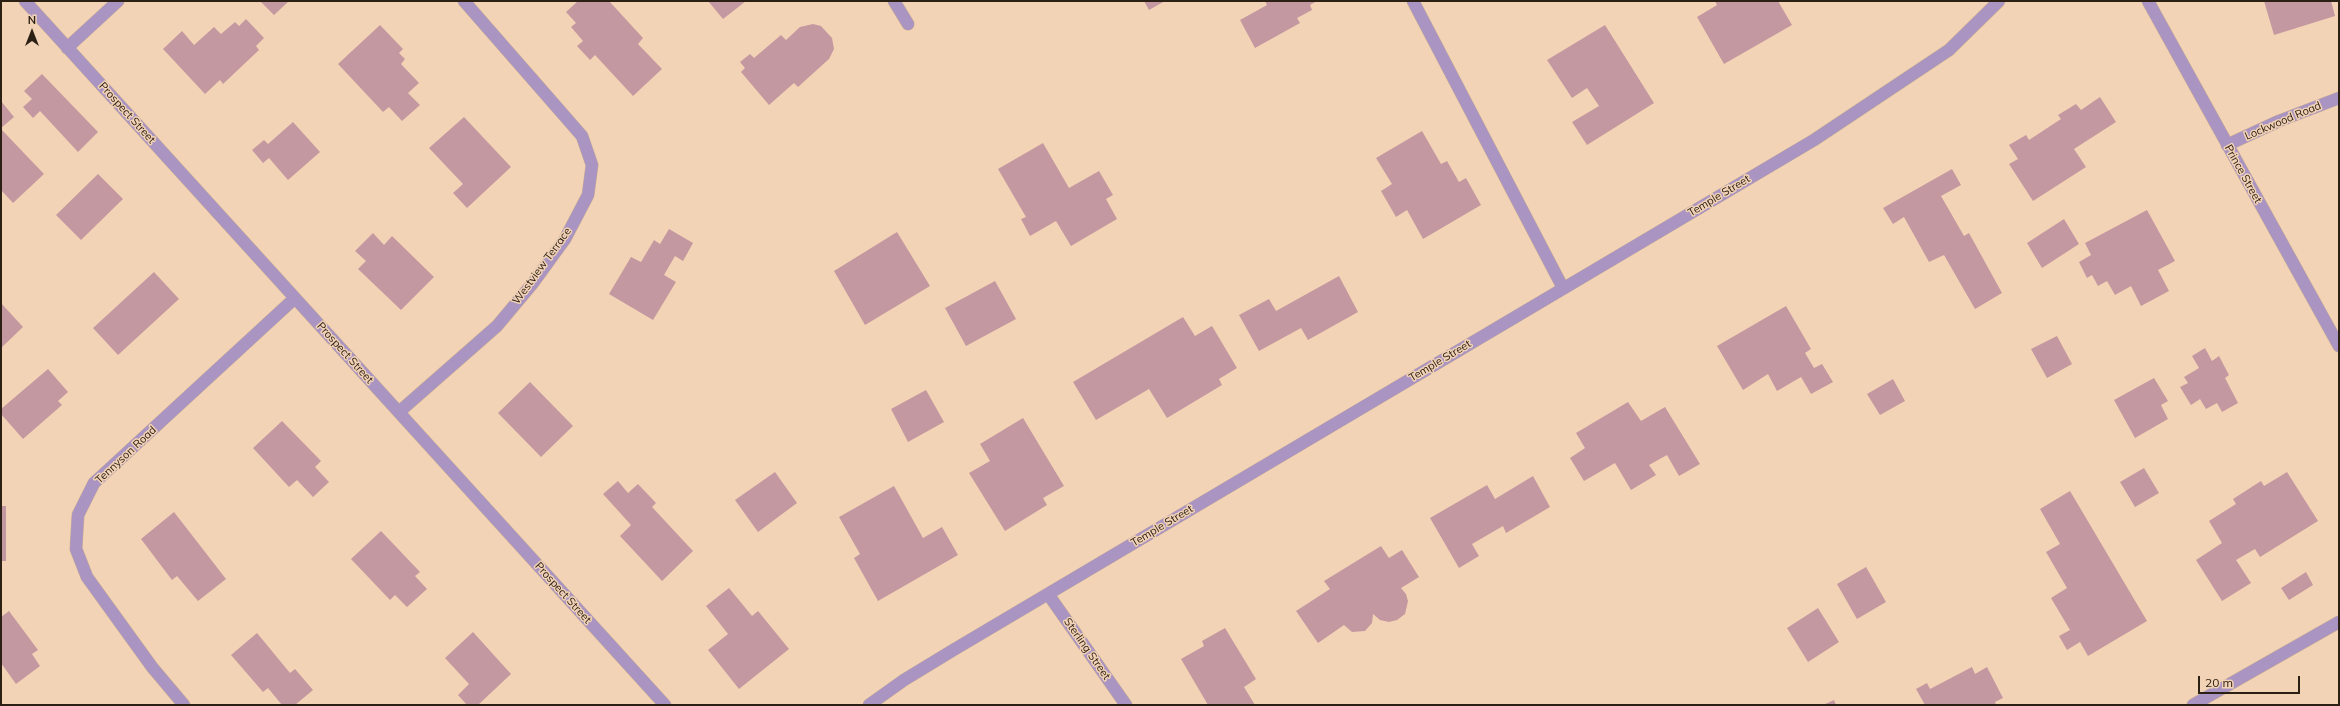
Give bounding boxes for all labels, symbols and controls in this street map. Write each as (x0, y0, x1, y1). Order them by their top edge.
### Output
north arrow (12, 12, 52, 52)
text: N (28, 13, 36, 27)
street label: Prospect Street (96, 80, 158, 146)
street label: Lockwood Road (2243, 99, 2323, 143)
street label: Prince Street (2222, 142, 2264, 206)
street label: Temple Street (1686, 172, 1752, 220)
street label: Westview Terrace (510, 225, 574, 307)
street label: Prospect Street (314, 320, 376, 386)
street label: Temple Street (1407, 337, 1473, 385)
street label: Tennyson Road (93, 423, 159, 487)
street label: Temple Street (1129, 502, 1195, 550)
street label: Prospect Street (532, 560, 594, 626)
street label: Sterling Street (1061, 616, 1113, 682)
scale bar (2200, 668, 2302, 694)
text: 20 m (2205, 675, 2233, 690)

